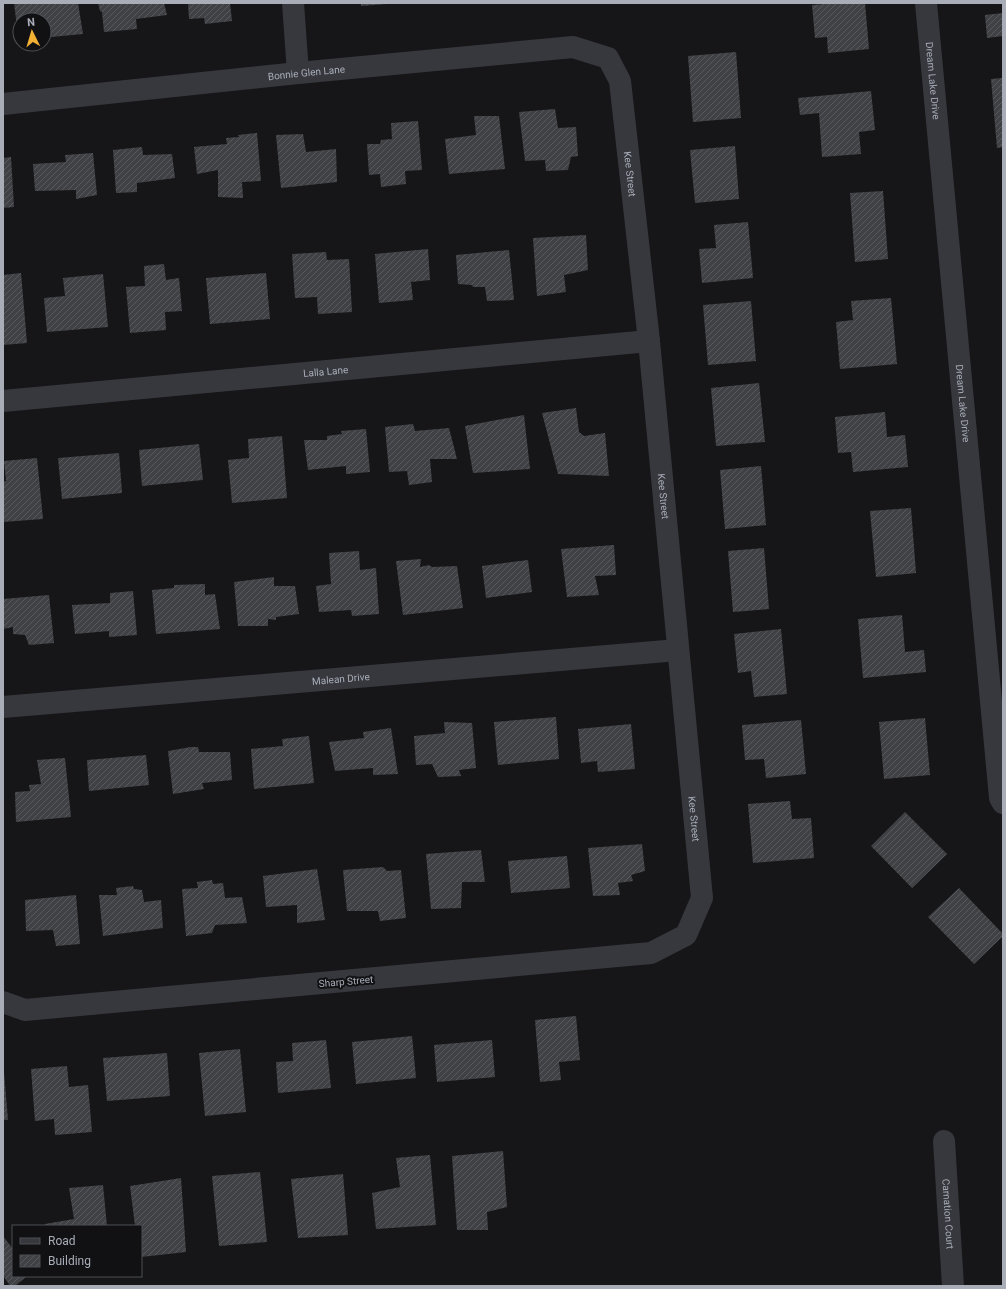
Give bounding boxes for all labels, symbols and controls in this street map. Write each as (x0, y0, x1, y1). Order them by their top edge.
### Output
north arrow (12, 12, 52, 52)
text: N (27, 16, 36, 29)
street label: Dream Lake Drive (924, 41, 942, 120)
street label: Bonnie Glen Lane (267, 64, 345, 82)
street label: Kee Street (622, 151, 638, 197)
street label: Lalla Lane (303, 364, 349, 379)
street label: Dream Lake Drive (954, 364, 972, 443)
street label: Kee Street (656, 473, 671, 520)
street label: Malean Drive (312, 671, 370, 687)
street label: Kee Street (686, 796, 702, 842)
street label: Sharp Street (318, 974, 374, 989)
street label: Carnation Court (940, 1178, 956, 1249)
legend (12, 1225, 142, 1277)
text: Road (48, 1234, 76, 1248)
text: Building (48, 1254, 91, 1268)

